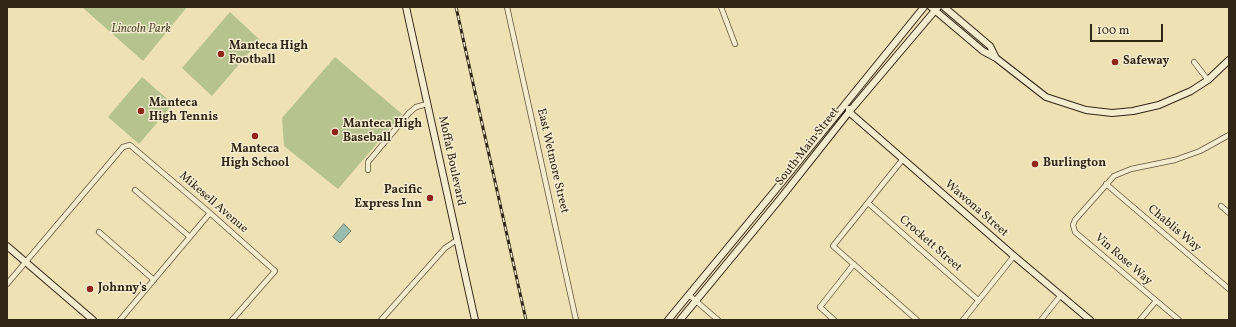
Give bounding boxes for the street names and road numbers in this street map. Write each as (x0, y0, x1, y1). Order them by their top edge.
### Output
street label: South Main Street (773, 105, 843, 189)
street label: East Wetmore Street (533, 107, 571, 215)
street label: Moffat Boulevard (434, 115, 468, 207)
street label: Mikesell Avenue (176, 169, 250, 237)
street label: Wawona Street (941, 178, 1011, 240)
street label: Chablis Way (1144, 202, 1204, 256)
street label: Crockett Street (896, 213, 964, 275)
street label: Vin Rose Way (1091, 231, 1155, 289)

